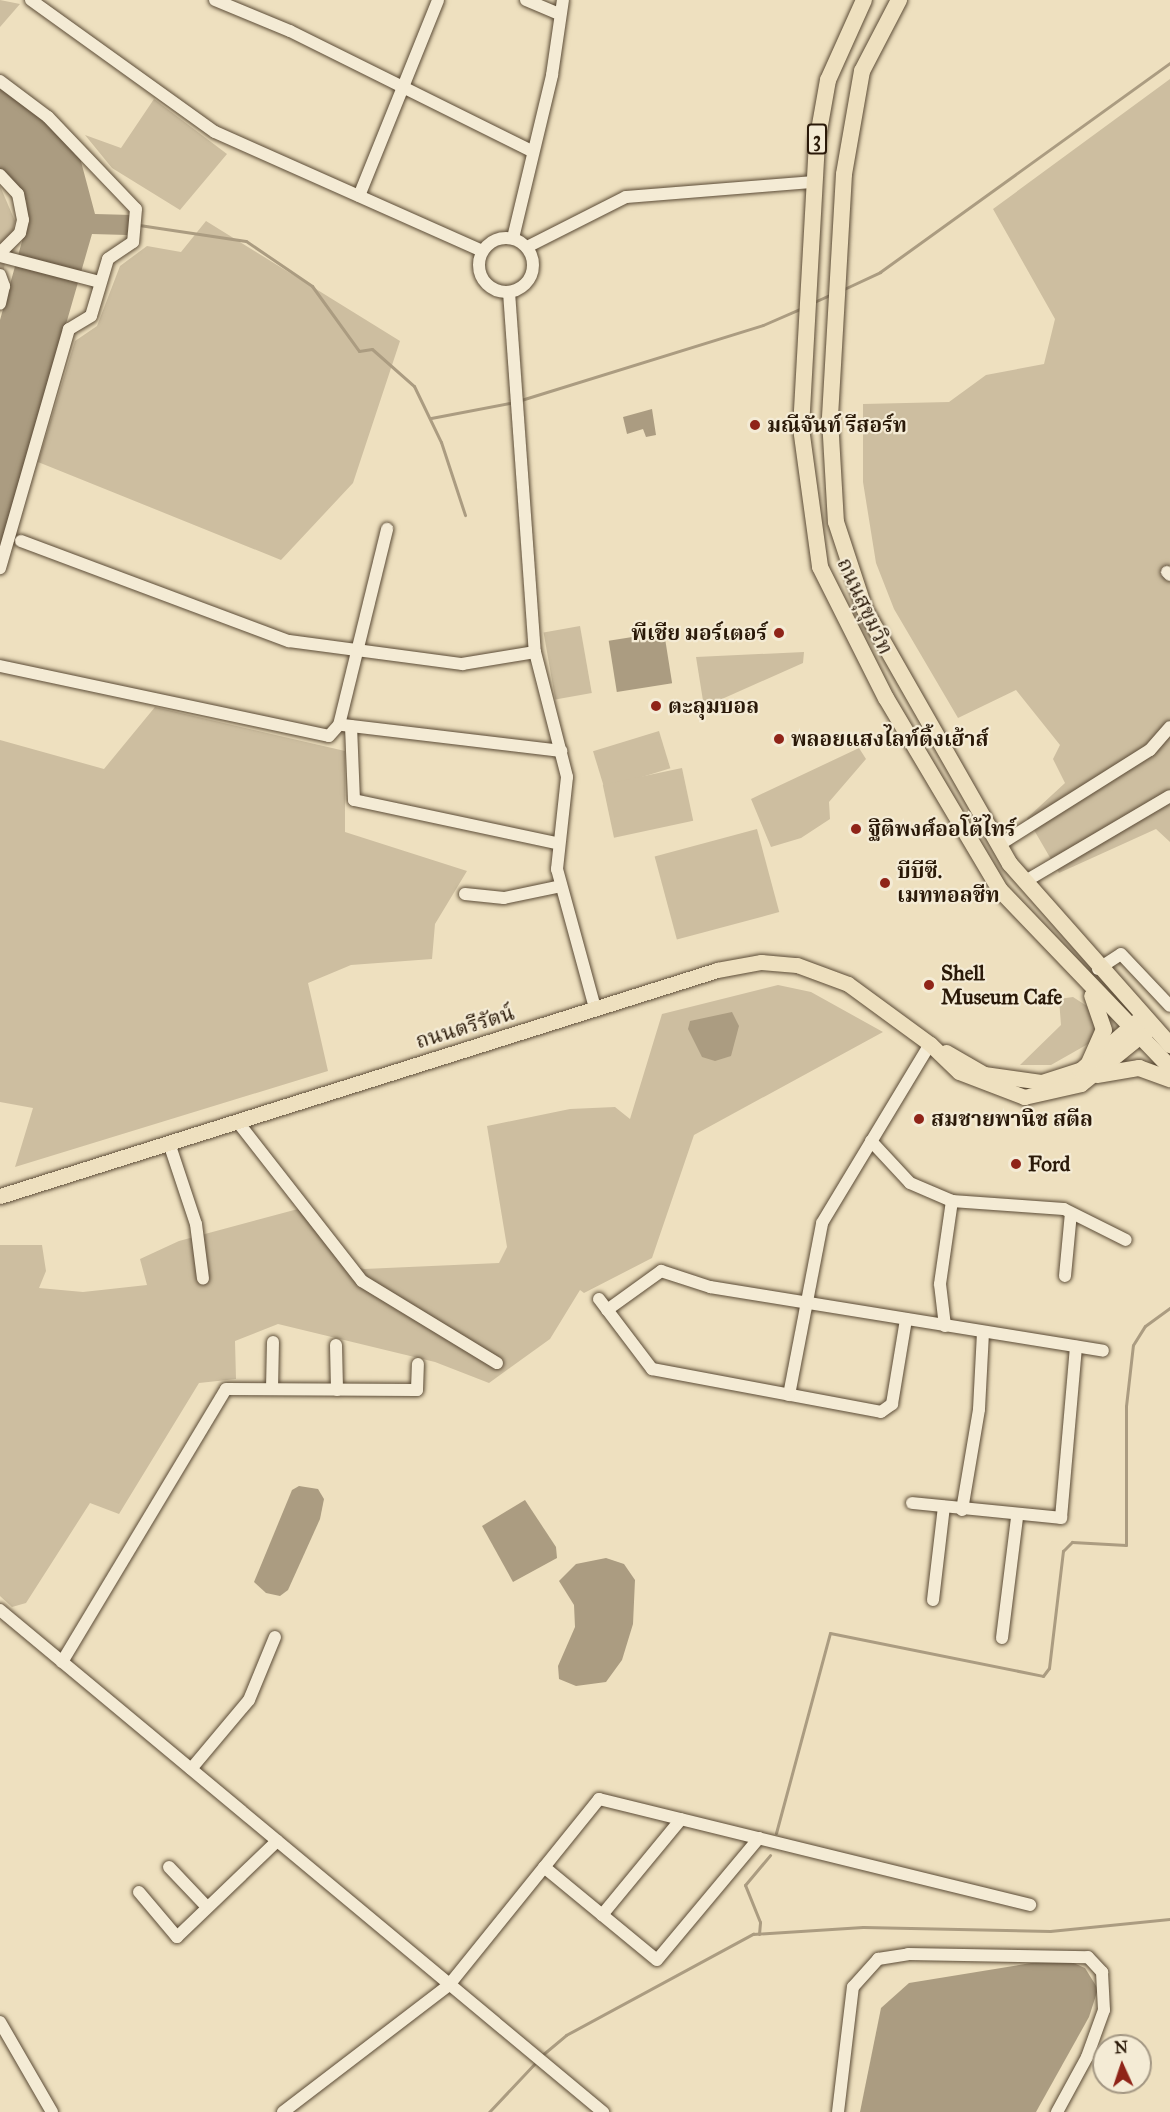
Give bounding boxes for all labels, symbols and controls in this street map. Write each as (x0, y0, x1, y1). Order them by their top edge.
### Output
road number: 3 (806, 122, 828, 156)
place label: มณีจันท์ รีสอร์ท (767, 412, 907, 438)
marker: มณีจันท์ รีสอร์ท (748, 418, 762, 432)
street label: ถนนสุขุมวิท (832, 554, 898, 658)
place label: พีเชีย มอร์เตอร์ (631, 620, 767, 646)
marker: พีเชีย มอร์เตอร์ (772, 626, 786, 640)
place label: ตะลุมบอล (668, 693, 759, 719)
marker: ตะลุมบอล (649, 699, 663, 713)
place label: พลอยแสงไลท์ติ้งเฮ้าส์ (791, 726, 989, 752)
marker: พลอยแสงไลท์ติ้งเฮ้าส์ (772, 732, 786, 746)
place label: ฐิติพงศ์ออโต้ไทร์ (868, 816, 1016, 842)
marker: ฐิติพงศ์ออโต้ไทร์ (849, 822, 863, 836)
place label: บีบีซี. เมททอลชีท (897, 858, 1000, 908)
marker: บีบีซี. เมททอลชีท (878, 876, 892, 890)
place label: Shell Museum Cafe (941, 960, 1062, 1010)
marker: Shell Museum Cafe (922, 978, 936, 992)
street label: ถนนตรีรัตน์ (412, 1000, 518, 1054)
place label: สมชายพานิช สตีล (931, 1106, 1093, 1132)
marker: สมชายพานิช สตีล (912, 1112, 926, 1126)
place label: Ford (1028, 1151, 1070, 1177)
marker: Ford (1009, 1157, 1023, 1171)
north arrow (1092, 2034, 1152, 2094)
text: N (1114, 2038, 1128, 2057)

